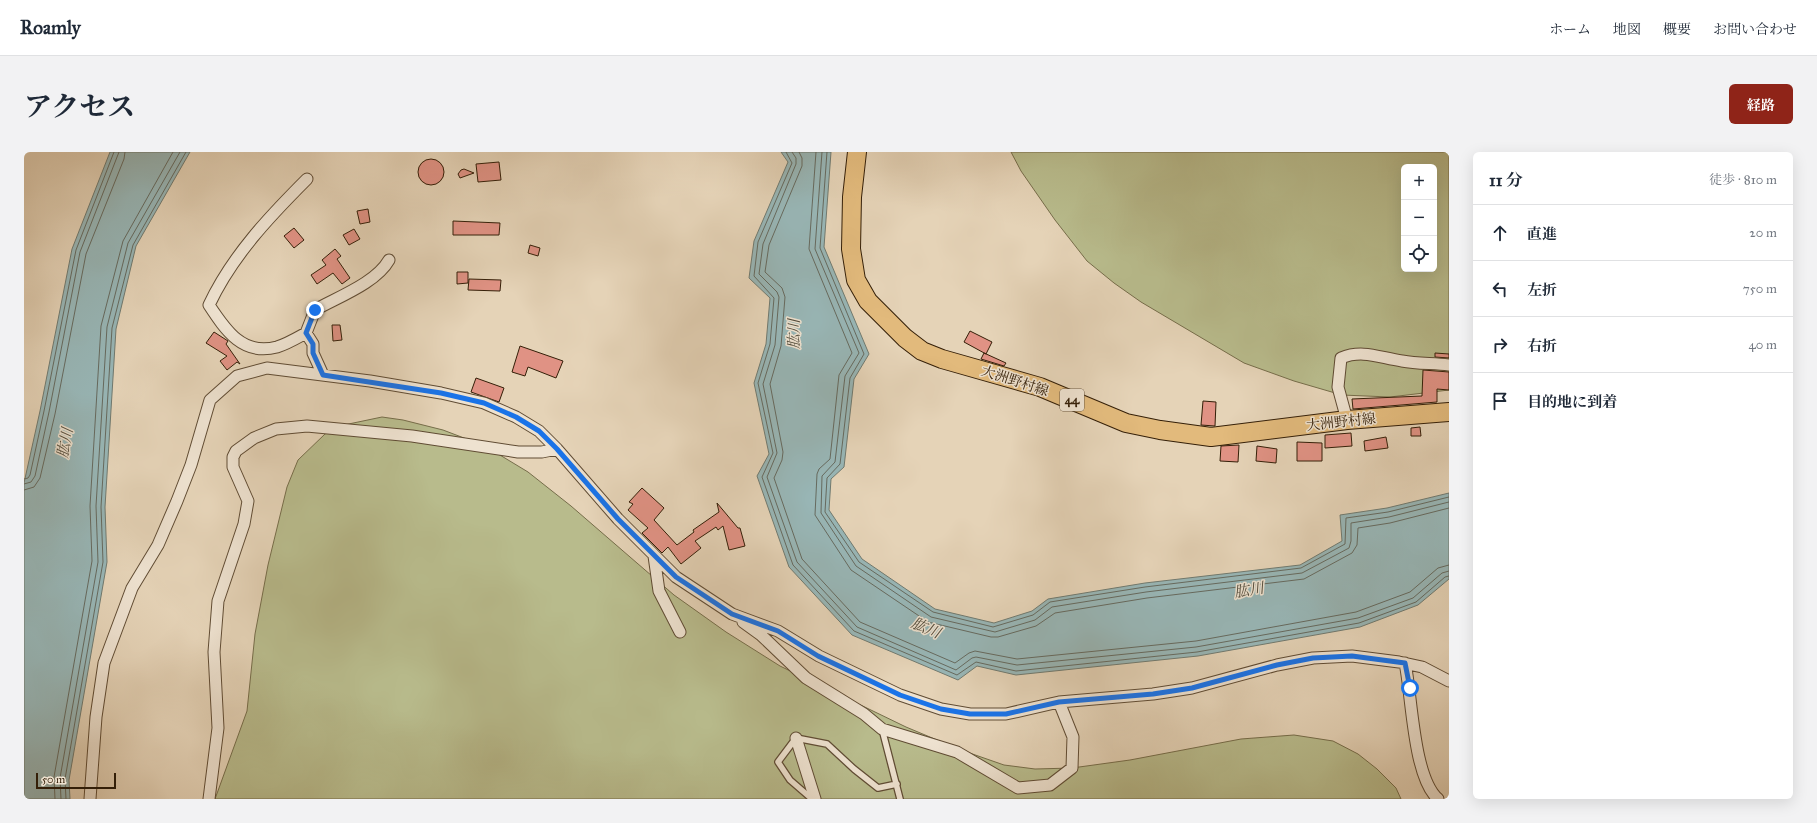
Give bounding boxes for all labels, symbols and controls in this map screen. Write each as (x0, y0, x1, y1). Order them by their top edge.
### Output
text: Roamly (20, 16, 81, 39)
text: ホーム (1549, 21, 1591, 38)
text: 地図 (1613, 21, 1641, 38)
text: 概要 (1663, 21, 1691, 38)
text: お問い合わせ (1713, 21, 1797, 38)
button: 経路 (1729, 84, 1793, 124)
text: アクセス (24, 89, 135, 124)
map controls (1401, 164, 1437, 272)
button: + (1401, 164, 1437, 200)
text: 11 分 (1489, 170, 1523, 191)
text: 徒歩 · 810 m (1709, 172, 1777, 188)
button: − (1401, 200, 1437, 236)
icon: ahead (1489, 222, 1511, 244)
text: 直進 (1527, 225, 1557, 243)
text: 20 m (1749, 225, 1777, 241)
button: locate (1401, 236, 1437, 272)
icon: left (1489, 278, 1511, 300)
text: 左折 (1527, 281, 1557, 299)
text: 750 m (1743, 281, 1777, 297)
route end (306, 301, 324, 319)
water label: 肱川 (785, 317, 803, 349)
icon: right (1489, 334, 1511, 356)
text: 右折 (1527, 337, 1557, 355)
text: 40 m (1748, 337, 1777, 353)
street label: 大洲野村線 (979, 362, 1051, 400)
road number: 44 (1060, 389, 1084, 411)
icon: arrive (1489, 390, 1511, 412)
text: 目的地に到着 (1527, 393, 1617, 411)
street label: 大洲野村線 (1305, 410, 1377, 434)
water label: 肱川 (54, 425, 77, 459)
water label: 肱川 (1233, 578, 1267, 601)
water label: 肱川 (909, 614, 945, 643)
route start (1401, 679, 1419, 697)
scale bar (36, 771, 116, 790)
text: 50 m (42, 773, 65, 786)

